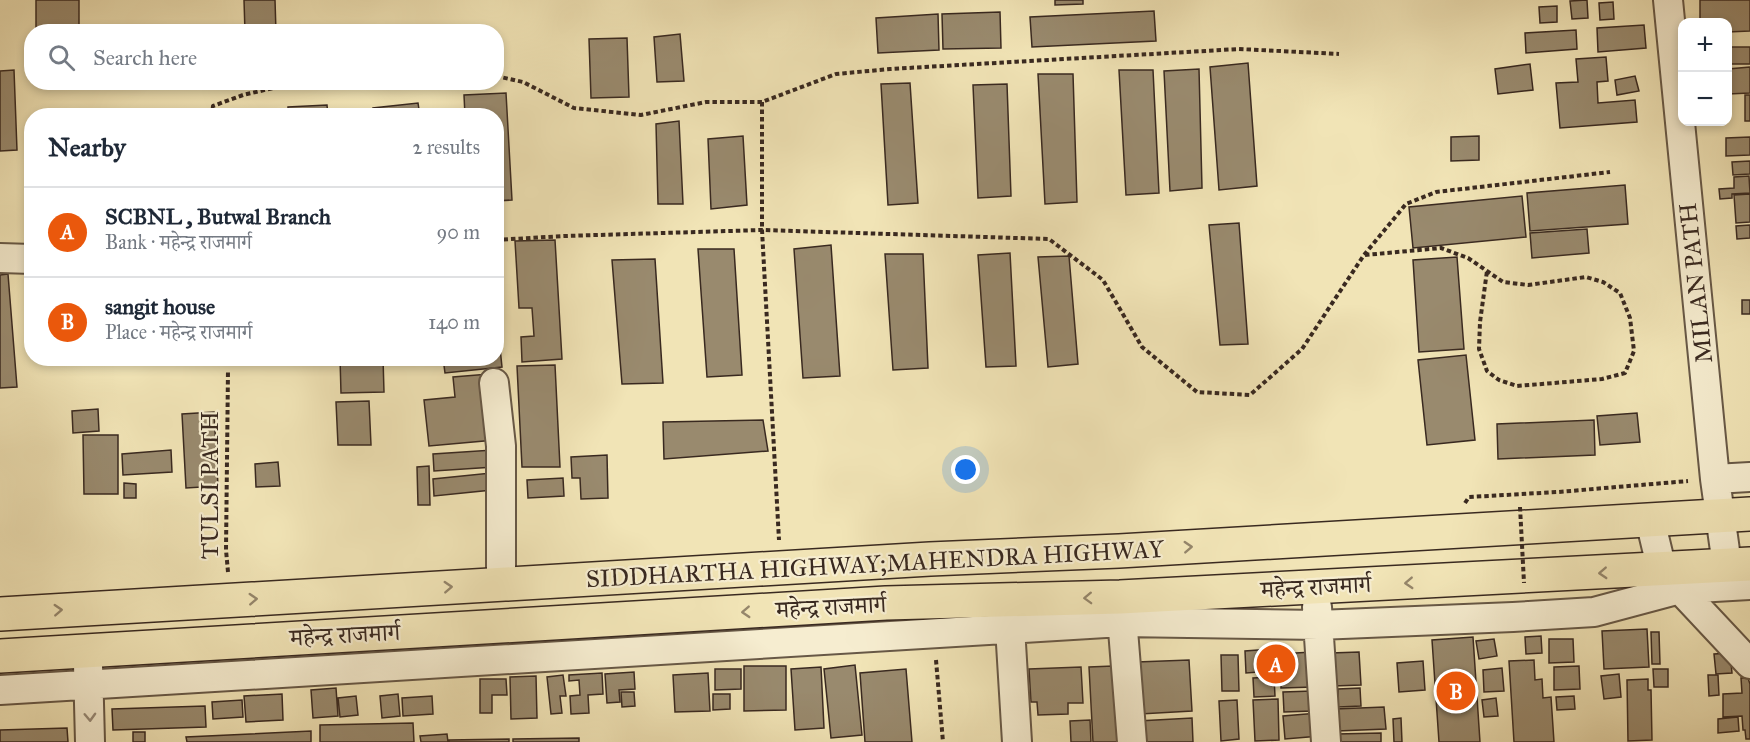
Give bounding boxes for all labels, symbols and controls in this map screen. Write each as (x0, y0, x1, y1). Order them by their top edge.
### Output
map controls (1678, 18, 1732, 126)
button: + (1678, 18, 1732, 72)
search box (24, 24, 504, 90)
icon: search (45, 41, 78, 74)
text: Search here (93, 44, 197, 71)
button: − (1678, 72, 1732, 126)
text: Nearby (48, 131, 126, 163)
text: 2 results (412, 135, 480, 159)
street label: MILAN PATH (1673, 201, 1719, 365)
text: SCBNL , Butwal Branch (105, 203, 331, 230)
text: A (61, 220, 74, 244)
text: 90 m (437, 220, 480, 244)
text: Bank · महेन्द्र राजमार्ग (105, 230, 252, 254)
text: sangit house (105, 293, 215, 320)
text: B (61, 310, 74, 334)
text: 140 m (428, 310, 480, 334)
text: Place · महेन्द्र राजमार्ग (105, 320, 252, 344)
street label: TULSI PATH (195, 411, 225, 559)
your location (951, 455, 980, 484)
street label: SIDDHARTHA HIGHWAY;MAHENDRA HIGHWAY (585, 534, 1165, 594)
one-way arrow (1183, 540, 1192, 553)
one-way arrow (1599, 566, 1608, 579)
street label: महेन्द्र राजमार्ग (1259, 569, 1373, 605)
one-way arrow (1404, 576, 1413, 589)
one-way arrow (443, 581, 452, 594)
street label: महेन्द्र राजमार्ग (774, 589, 888, 625)
one-way arrow (249, 592, 258, 605)
one-way arrow (1084, 592, 1093, 604)
one-way arrow (54, 604, 63, 617)
one-way arrow (742, 605, 751, 618)
street label: महेन्द्र राजमार्ग (288, 617, 402, 653)
pin: A (1256, 642, 1296, 686)
pin: B (1436, 668, 1476, 714)
one-way arrow (83, 713, 96, 722)

